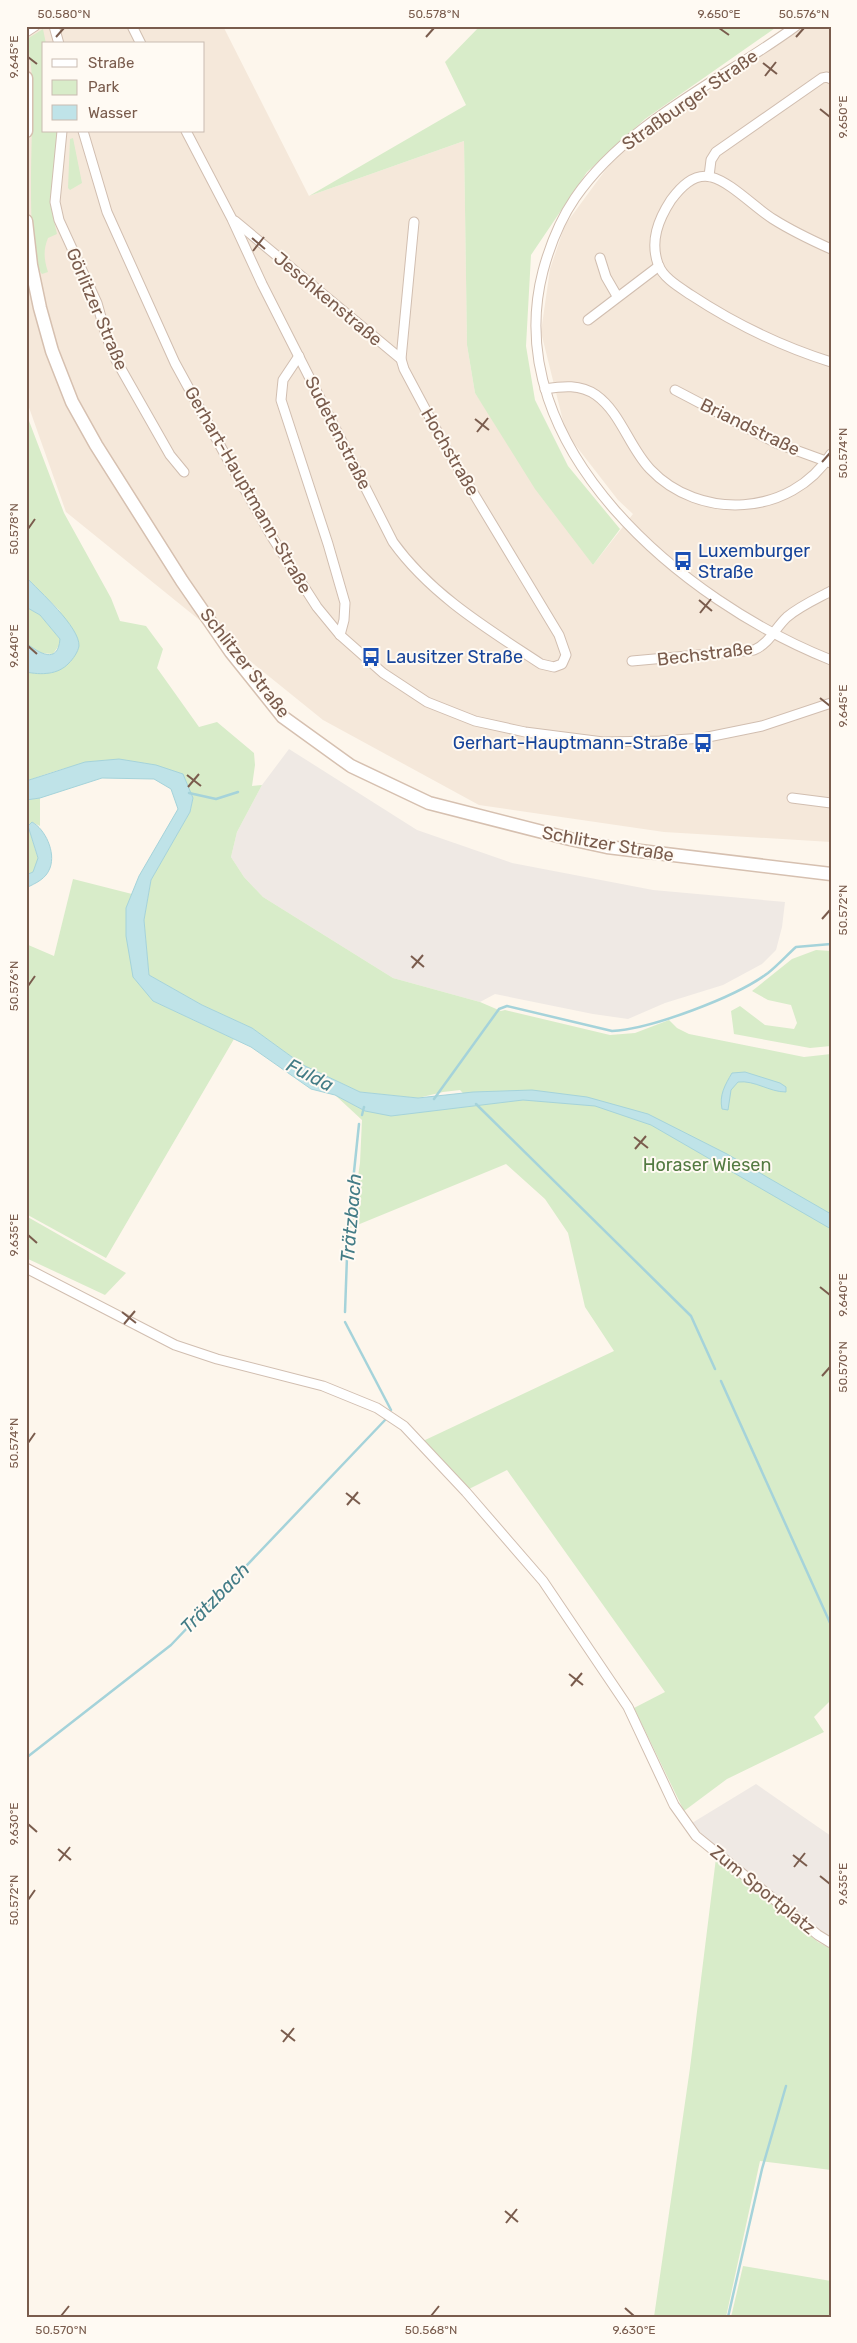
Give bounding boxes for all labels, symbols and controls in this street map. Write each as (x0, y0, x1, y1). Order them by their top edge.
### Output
text: 50.580°N (38, 7, 90, 21)
text: 50.578°N (408, 7, 460, 21)
text: 9.650°E (697, 7, 741, 21)
text: 50.576°N (779, 7, 829, 21)
text: 9.645°E (7, 36, 21, 78)
legend (42, 42, 205, 132)
street label: Straßburger Straße (618, 45, 762, 155)
text: Straße (88, 54, 134, 72)
text: Park (88, 78, 119, 96)
text: 9.650°E (836, 95, 850, 139)
text: Wasser (88, 104, 138, 122)
street label: Görlitzer Straße (61, 245, 133, 373)
street label: Jeschkenstraße (269, 247, 387, 351)
street label: Sudetenstraße (300, 373, 376, 493)
street label: Gerhart-Hauptmann-Straße (180, 383, 316, 597)
street label: Briandstraße (697, 393, 803, 461)
street label: Hochstraße (416, 404, 484, 500)
text: 50.574°N (836, 428, 850, 478)
text: 50.578°N (7, 503, 21, 555)
place label: Luxemburger Straße (698, 540, 810, 583)
bus stop icon: Luxemburger Straße (672, 550, 694, 572)
street label: Schlitzer Straße (195, 604, 295, 722)
text: 9.640°E (7, 624, 21, 668)
street label: Bechstraße (656, 637, 754, 671)
bus stop icon: Lausitzer Straße (360, 646, 382, 668)
place label: Lausitzer Straße (386, 646, 523, 668)
text: 9.645°E (836, 685, 850, 727)
place label: Gerhart-Hauptmann-Straße (453, 732, 688, 754)
bus stop icon: Gerhart-Hauptmann-Straße (692, 732, 714, 754)
street label: Schlitzer Straße (540, 822, 676, 866)
text: 50.572°N (836, 885, 850, 935)
text: 50.576°N (7, 961, 21, 1011)
water label: Fulda (283, 1054, 337, 1096)
park label: Horaser Wiesen (643, 1154, 771, 1176)
water label: Trätzbach (336, 1172, 366, 1264)
text: 9.635°E (7, 1214, 21, 1256)
text: 9.640°E (836, 1273, 850, 1317)
text: 50.570°N (836, 1341, 850, 1393)
text: 50.574°N (7, 1418, 21, 1468)
water label: Trätzbach (176, 1558, 254, 1638)
text: 9.630°E (7, 1802, 21, 1846)
street label: Zum Sportplatz (706, 1841, 820, 1939)
text: 9.635°E (836, 1863, 850, 1905)
text: 50.572°N (7, 1875, 21, 1925)
text: 50.570°N (35, 2323, 87, 2337)
text: 50.568°N (405, 2323, 457, 2337)
text: 9.630°E (612, 2323, 656, 2337)

